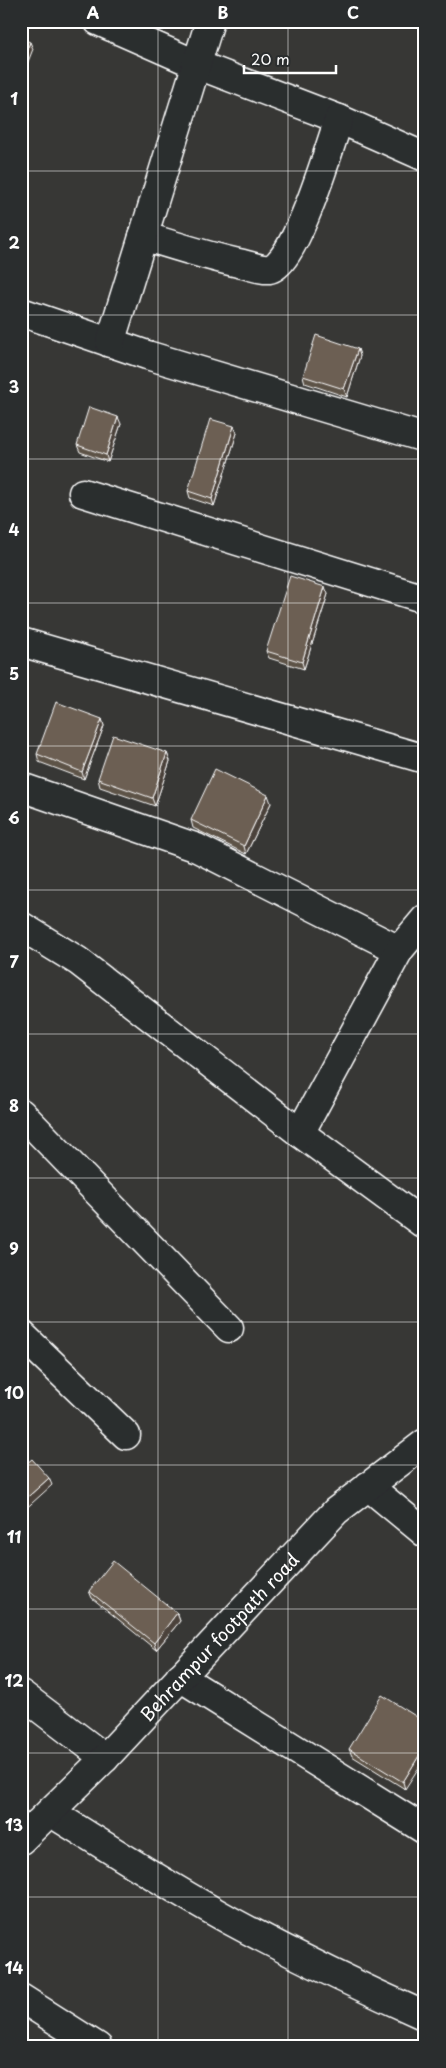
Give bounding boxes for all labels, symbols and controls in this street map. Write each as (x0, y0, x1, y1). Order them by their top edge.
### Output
text: A (87, 0, 100, 24)
text: B (218, 0, 229, 24)
text: C (347, 0, 359, 24)
scale bar (244, 42, 336, 74)
text: 20 m (251, 47, 290, 70)
text: 1 (10, 86, 18, 110)
text: 2 (8, 230, 20, 254)
text: 3 (9, 374, 19, 398)
text: 4 (9, 517, 20, 541)
text: 5 (9, 661, 19, 685)
text: 6 (8, 805, 20, 829)
text: 7 (9, 949, 19, 973)
text: 8 (9, 1093, 19, 1117)
text: 9 (9, 1236, 19, 1260)
text: 10 (4, 1380, 24, 1404)
text: 11 (7, 1524, 21, 1548)
street label: Behrampur footpath road (133, 1546, 304, 1727)
text: 12 (5, 1668, 23, 1692)
text: 13 (5, 1812, 23, 1836)
text: 14 (5, 1955, 23, 1979)

